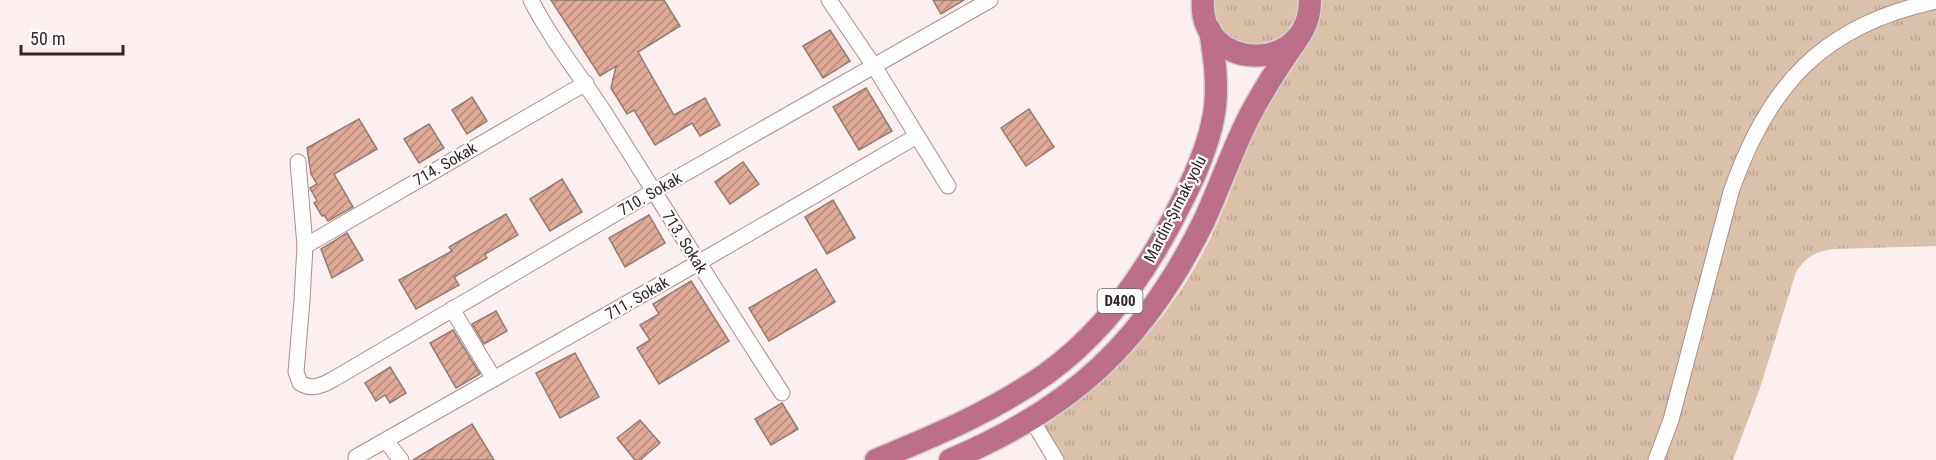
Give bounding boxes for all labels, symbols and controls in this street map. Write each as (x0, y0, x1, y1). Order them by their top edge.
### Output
scale bar (21, 18, 123, 56)
text: 50 m (30, 28, 65, 49)
street label: 714. Sokak (410, 138, 481, 190)
street label: Mardin-Şırnak yolu (1140, 153, 1210, 265)
street label: 710. Sokak (615, 168, 686, 220)
street label: 713. Sokak (658, 207, 712, 277)
street label: 711. Sokak (602, 272, 673, 324)
road number: D400 (1098, 289, 1142, 313)

